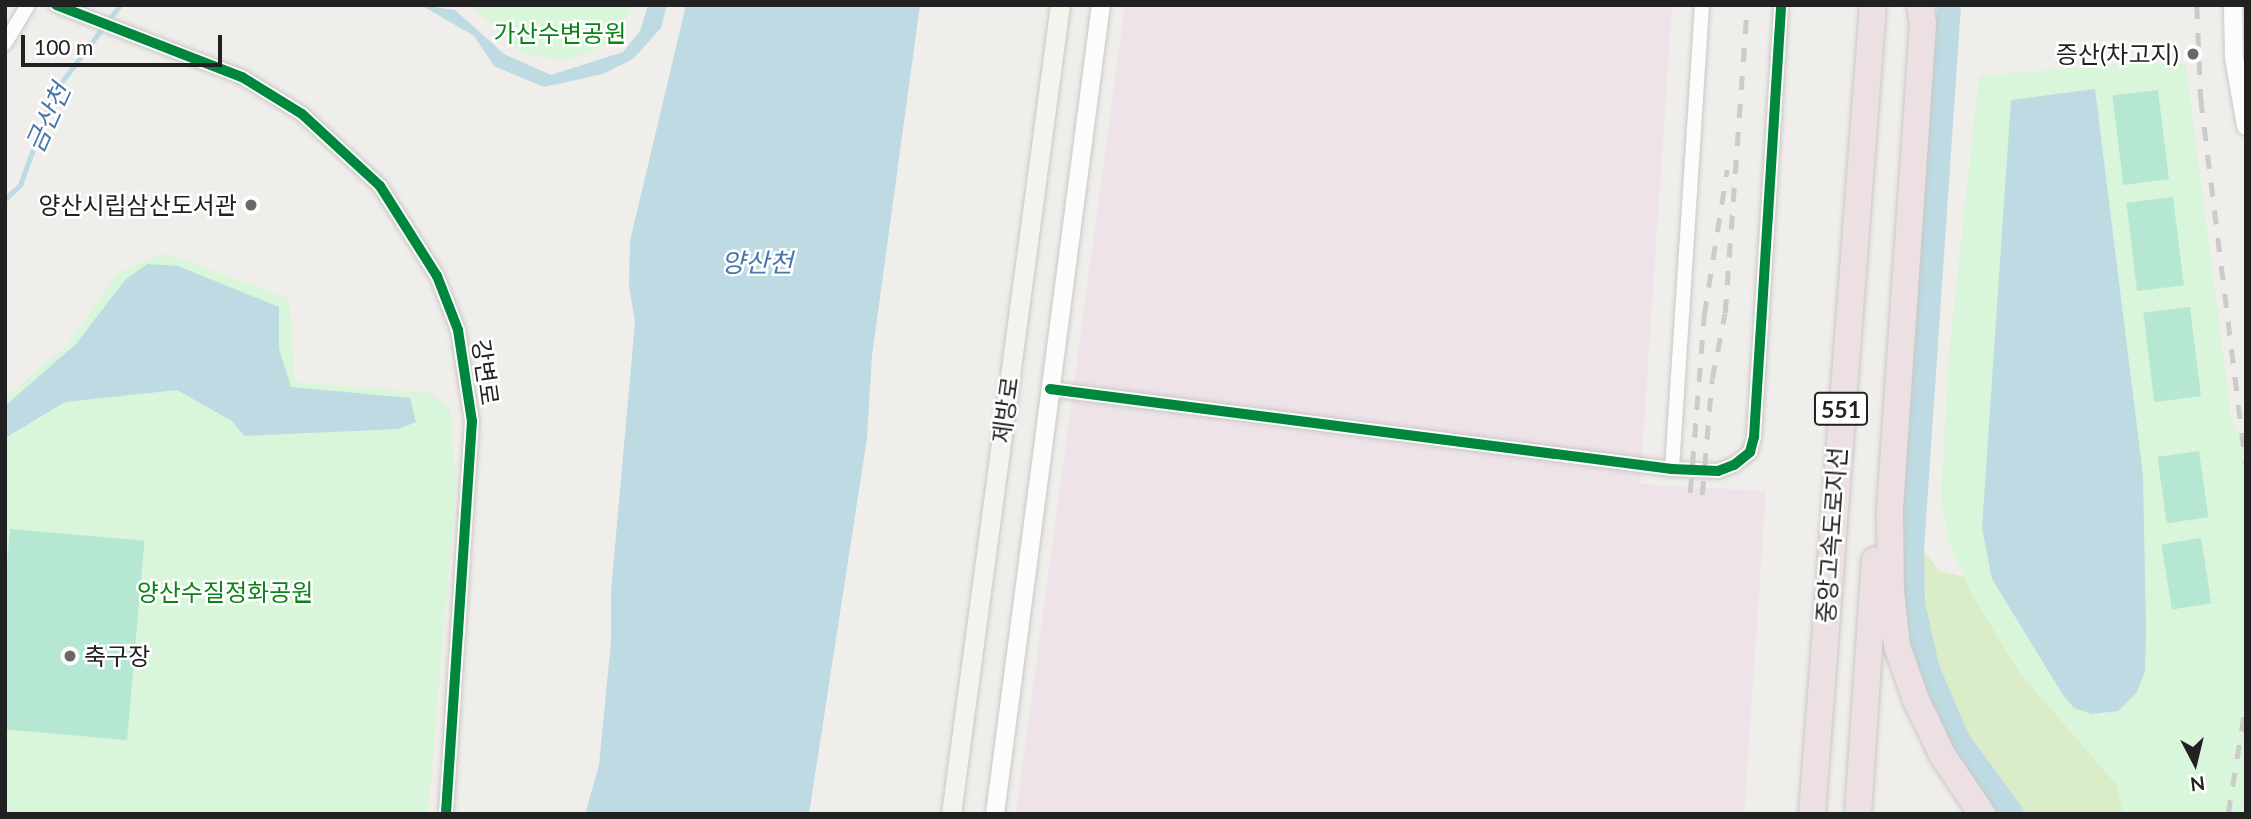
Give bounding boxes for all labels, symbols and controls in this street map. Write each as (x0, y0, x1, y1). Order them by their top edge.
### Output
park label: 가산수변공원 (494, 19, 626, 47)
scale bar (24, 21, 226, 65)
text: 100 m (34, 34, 93, 59)
place label: 증산(차고지) (2056, 40, 2179, 68)
marker: 증산(차고지) (2185, 46, 2201, 62)
water label: 금산천 (19, 79, 77, 157)
place label: 양산시립삼산도서관 (38, 191, 237, 219)
marker: 양산시립삼산도서관 (243, 197, 259, 213)
water label: 양산천 (721, 247, 793, 279)
street label: 강변로 (467, 337, 505, 407)
street label: 제방로 (986, 375, 1024, 445)
road number: 551 (1813, 390, 1869, 428)
street label: 중앙고속도로지선 (1810, 446, 1852, 624)
park label: 양산수질정화공원 (137, 578, 313, 606)
place label: 축구장 (84, 642, 150, 670)
marker: 축구장 (62, 648, 78, 664)
north arrow (2160, 728, 2230, 798)
text: N (2189, 772, 2206, 797)

